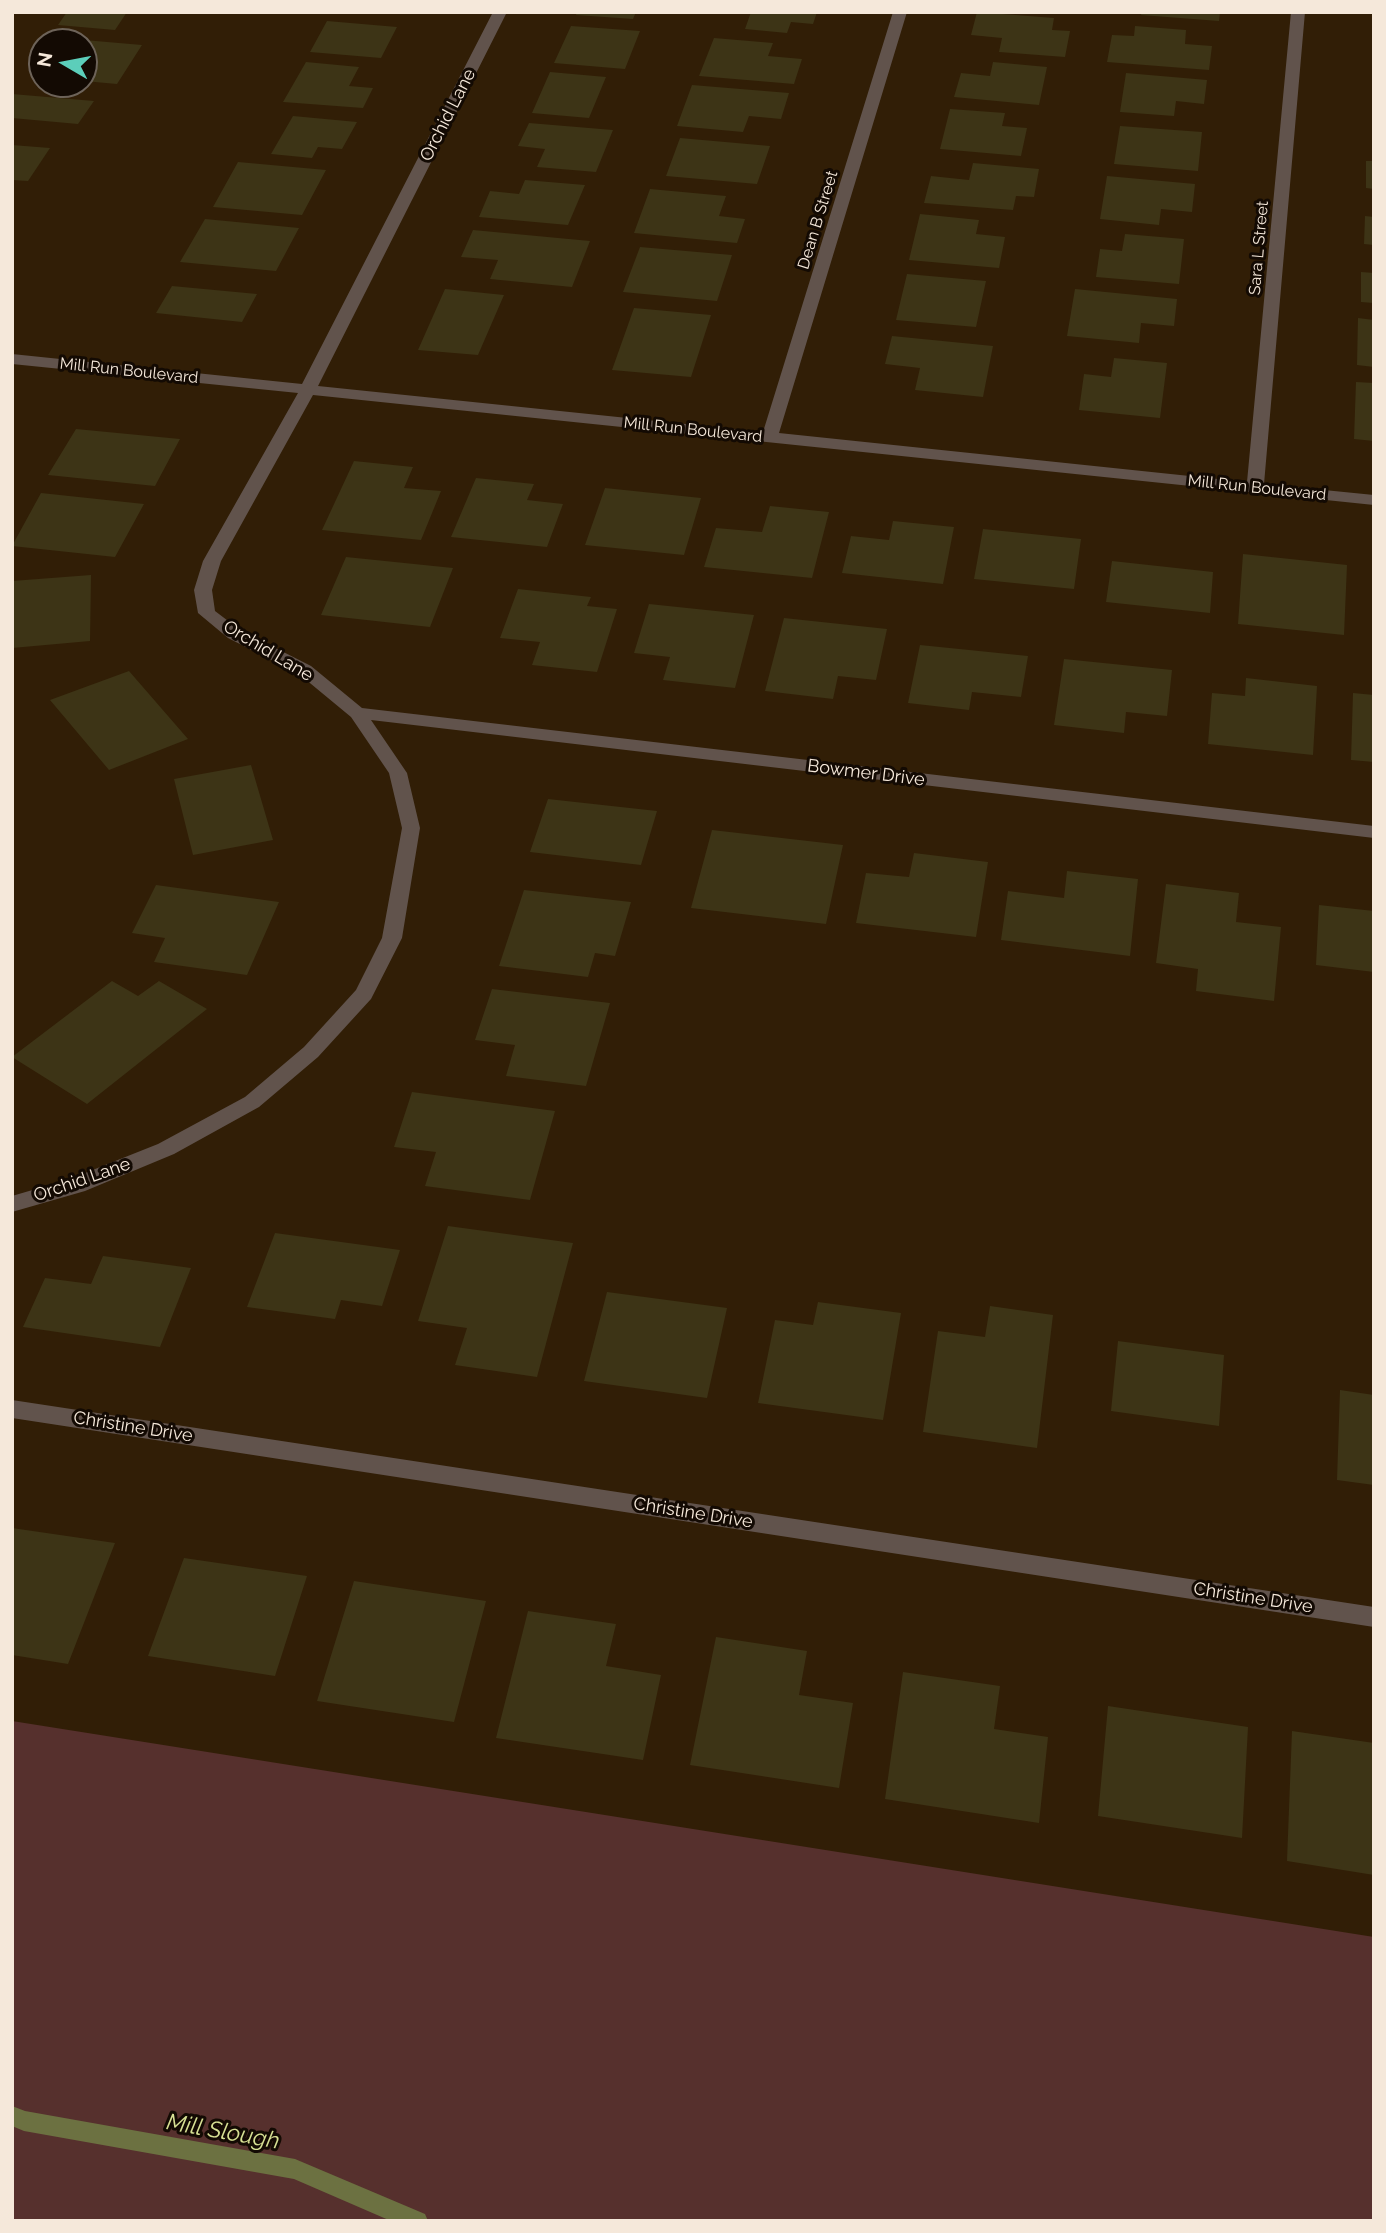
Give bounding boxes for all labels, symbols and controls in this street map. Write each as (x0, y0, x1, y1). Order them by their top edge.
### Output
north arrow (28, 28, 98, 98)
text: N (32, 51, 56, 69)
street label: Orchid Lane (415, 65, 481, 165)
street label: Dean B Street (794, 168, 842, 272)
street label: Sara L Street (1245, 200, 1273, 296)
street label: Mill Run Boulevard (59, 354, 199, 388)
street label: Mill Run Boulevard (623, 413, 763, 447)
street label: Mill Run Boulevard (1187, 471, 1327, 505)
street label: Orchid Lane (219, 616, 317, 686)
street label: Bowmer Drive (806, 755, 926, 791)
street label: Orchid Lane (31, 1153, 133, 1207)
street label: Christine Drive (72, 1407, 194, 1447)
street label: Christine Drive (632, 1493, 754, 1533)
street label: Christine Drive (1192, 1578, 1314, 1618)
water label: Mill Slough (164, 2108, 282, 2156)

